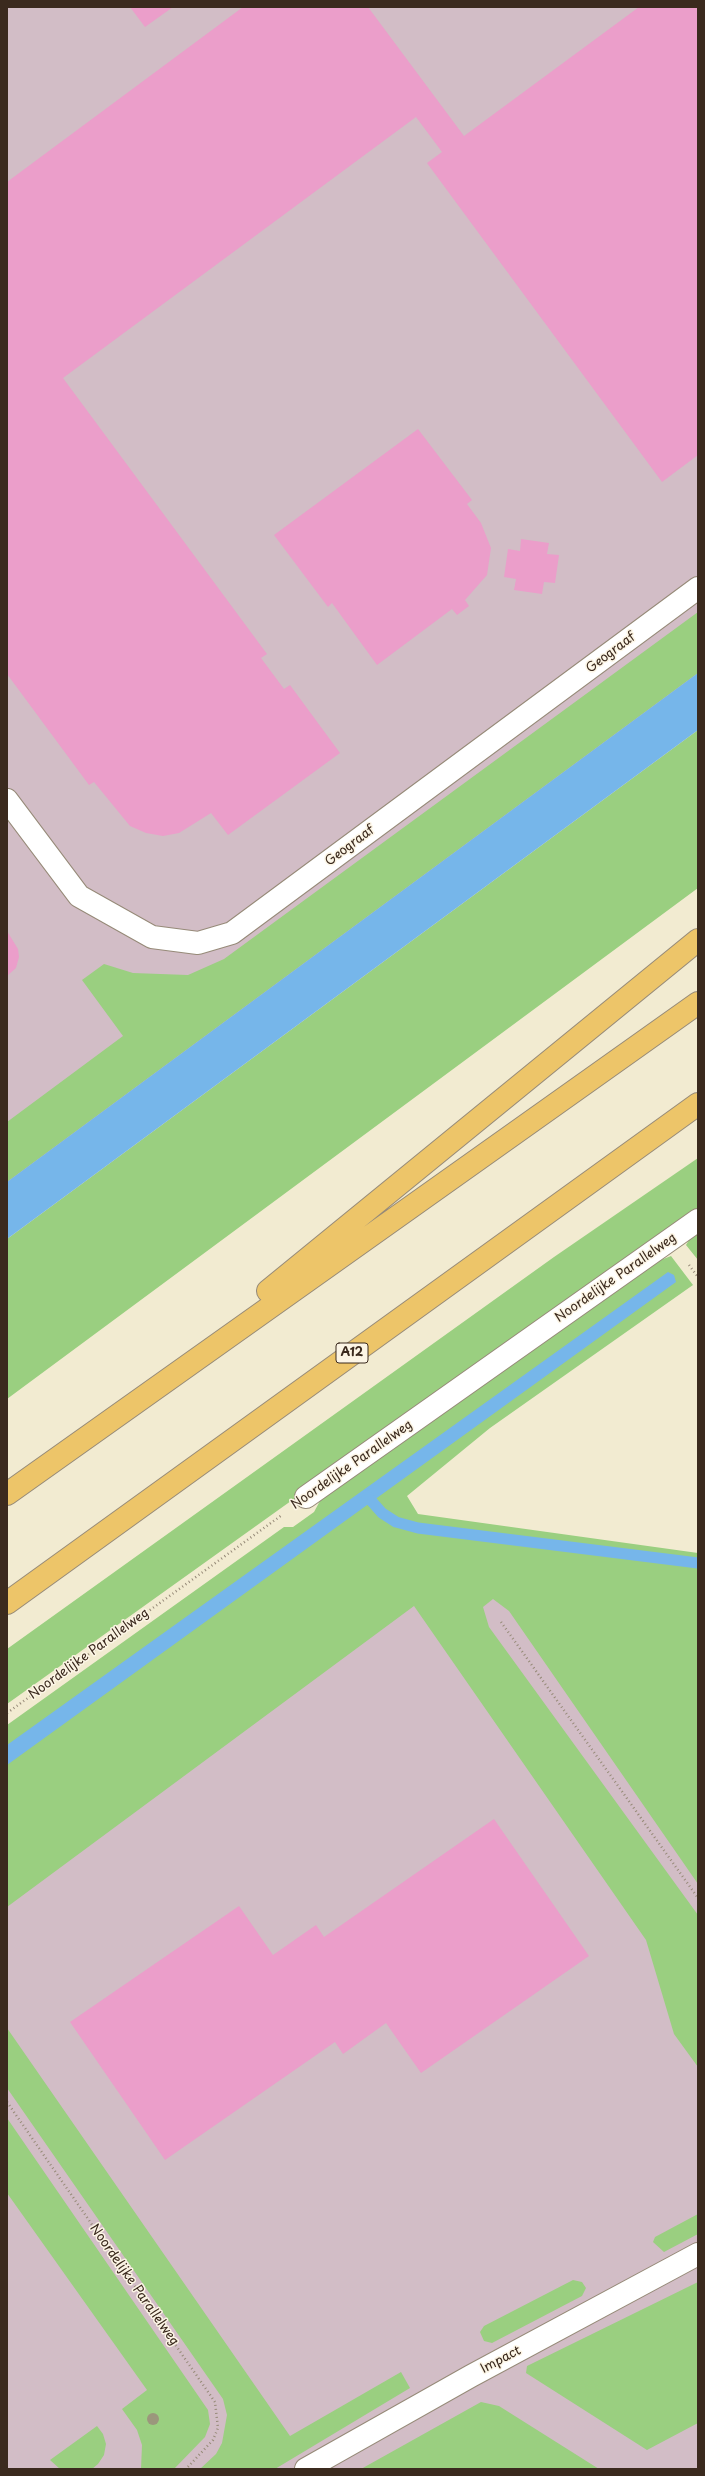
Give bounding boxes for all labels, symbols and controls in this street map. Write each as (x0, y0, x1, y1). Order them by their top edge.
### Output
street label: Geograaf (583, 629, 639, 677)
street label: Geograaf (322, 822, 378, 870)
street label: Noordelijke Parallelweg (552, 1230, 680, 1326)
road number: A12 (336, 1343, 368, 1363)
street label: Noordelijke Parallelweg (288, 1417, 416, 1513)
street label: Noordelijke Parallelweg (26, 1605, 152, 1703)
street label: Noordelijke Parallelweg (86, 2221, 182, 2349)
street label: Impact (478, 2343, 524, 2377)

